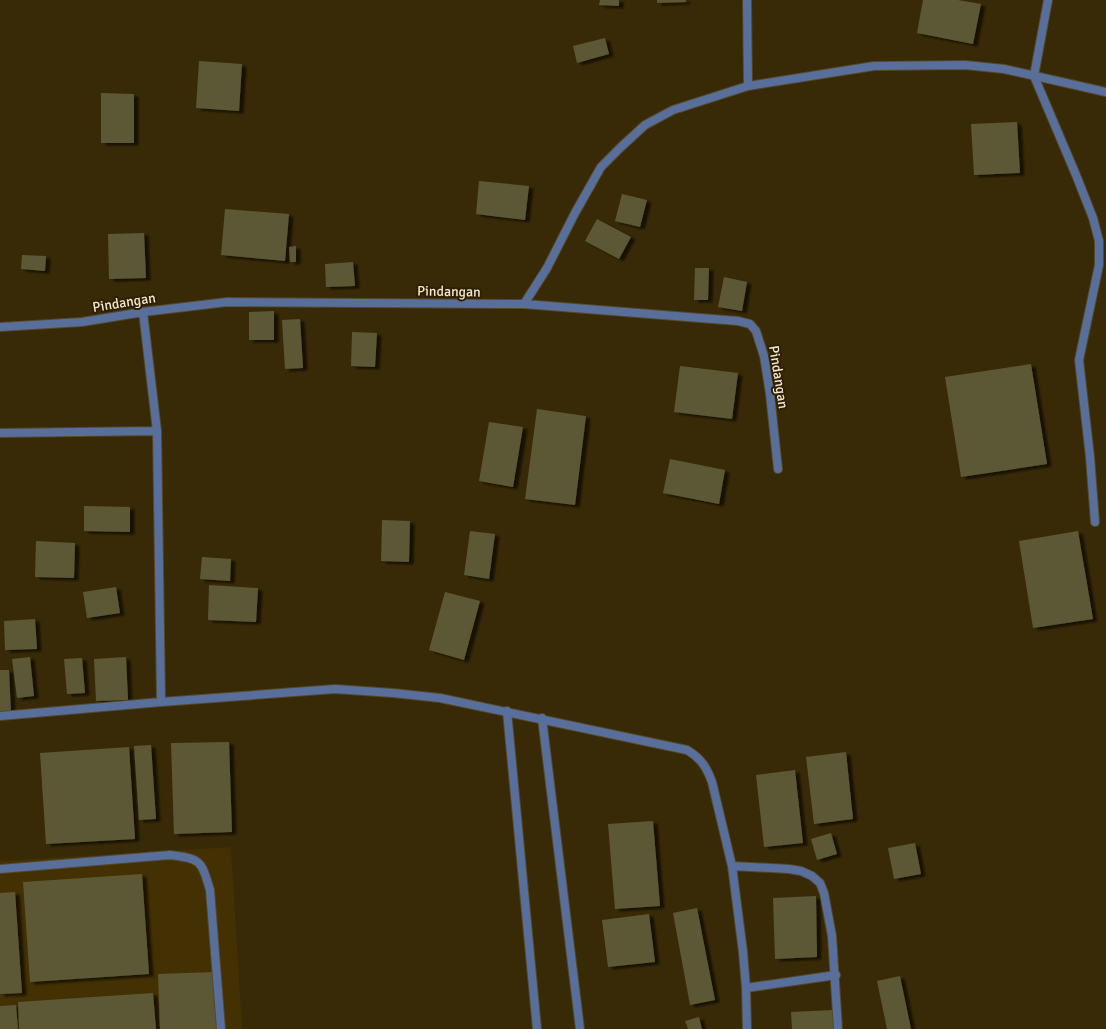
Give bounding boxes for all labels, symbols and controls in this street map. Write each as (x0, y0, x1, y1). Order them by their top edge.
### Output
street label: Pindangan (417, 282, 481, 301)
street label: Pindangan (91, 289, 157, 316)
street label: Pindangan (765, 344, 792, 410)

